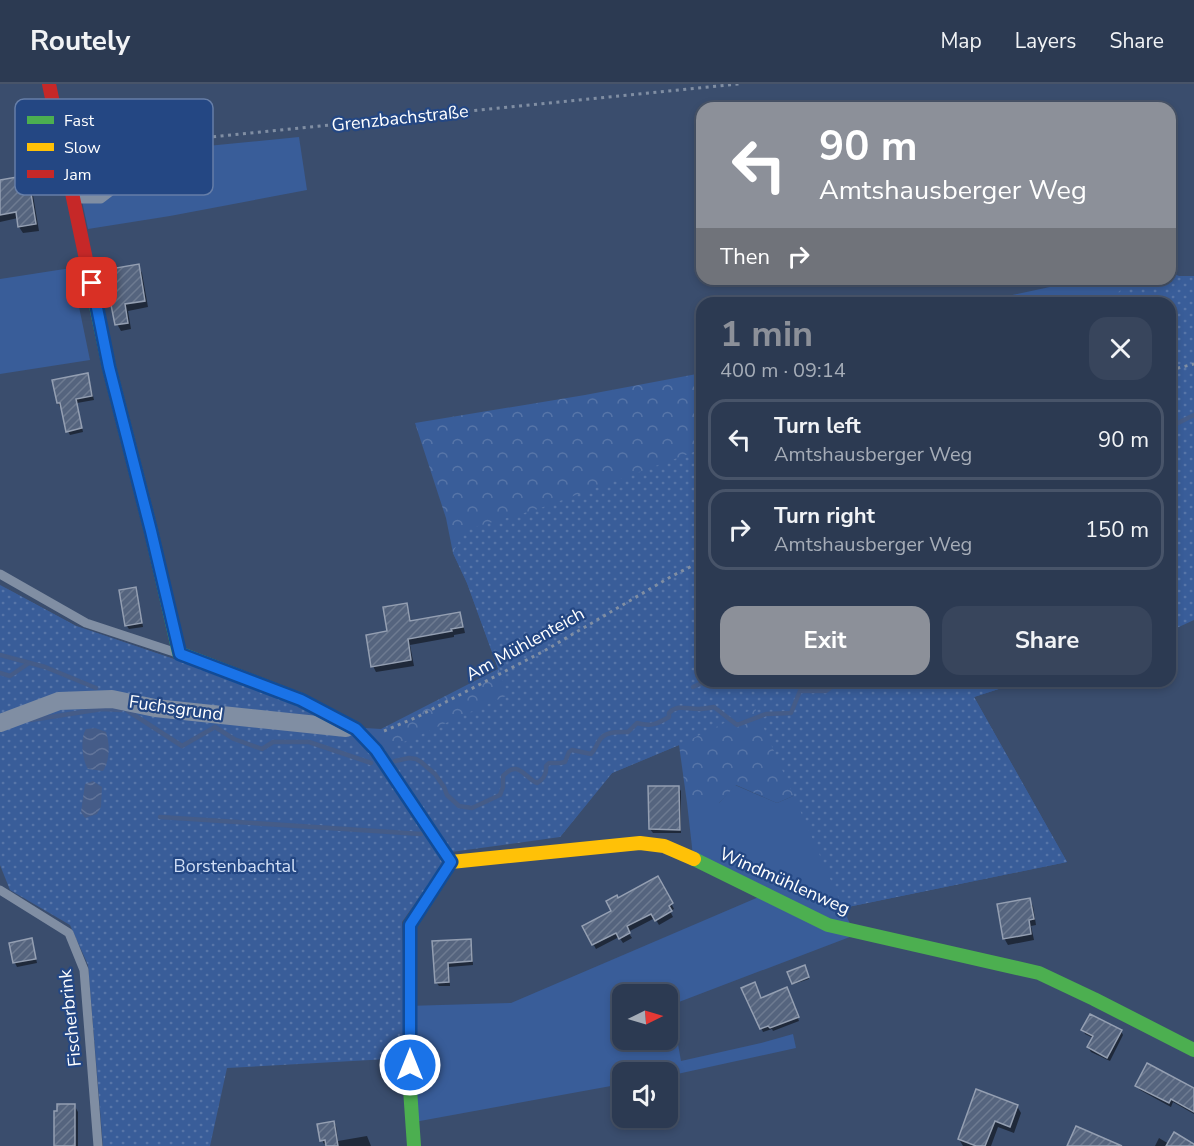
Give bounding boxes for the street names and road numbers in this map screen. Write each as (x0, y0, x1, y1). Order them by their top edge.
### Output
street label: Grenzbachstraße (330, 99, 470, 137)
street label: Am Mühlenteich (461, 601, 589, 687)
street label: Fuchsgrund (127, 690, 225, 726)
street label: Windmühlenweg (716, 841, 854, 921)
street label: Fischerbrink (53, 967, 87, 1068)

